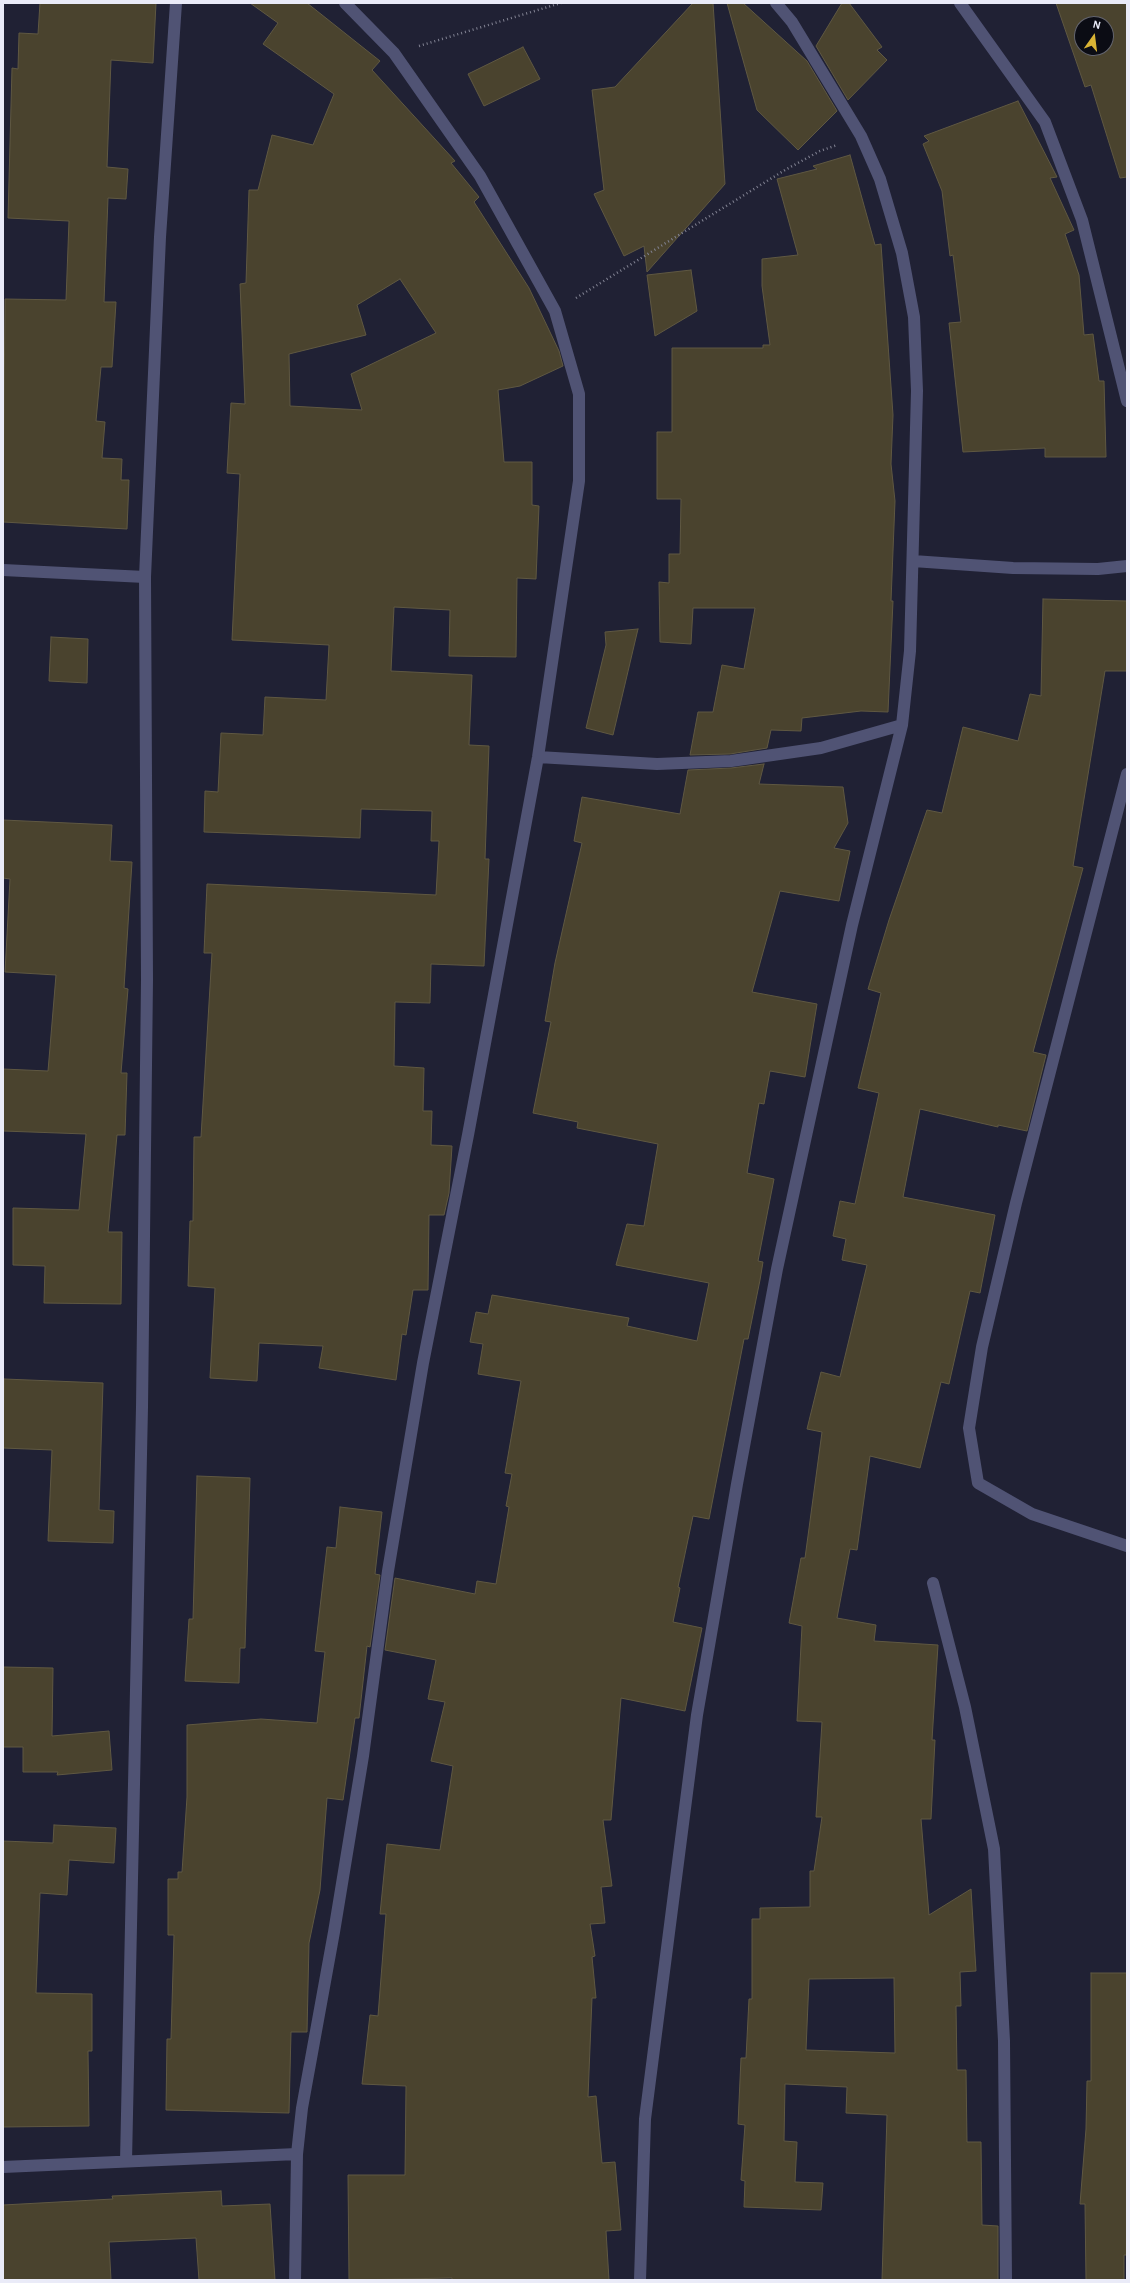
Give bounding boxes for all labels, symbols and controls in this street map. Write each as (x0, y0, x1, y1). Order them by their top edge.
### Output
north arrow (1074, 16, 1114, 56)
text: N (1092, 19, 1102, 31)

